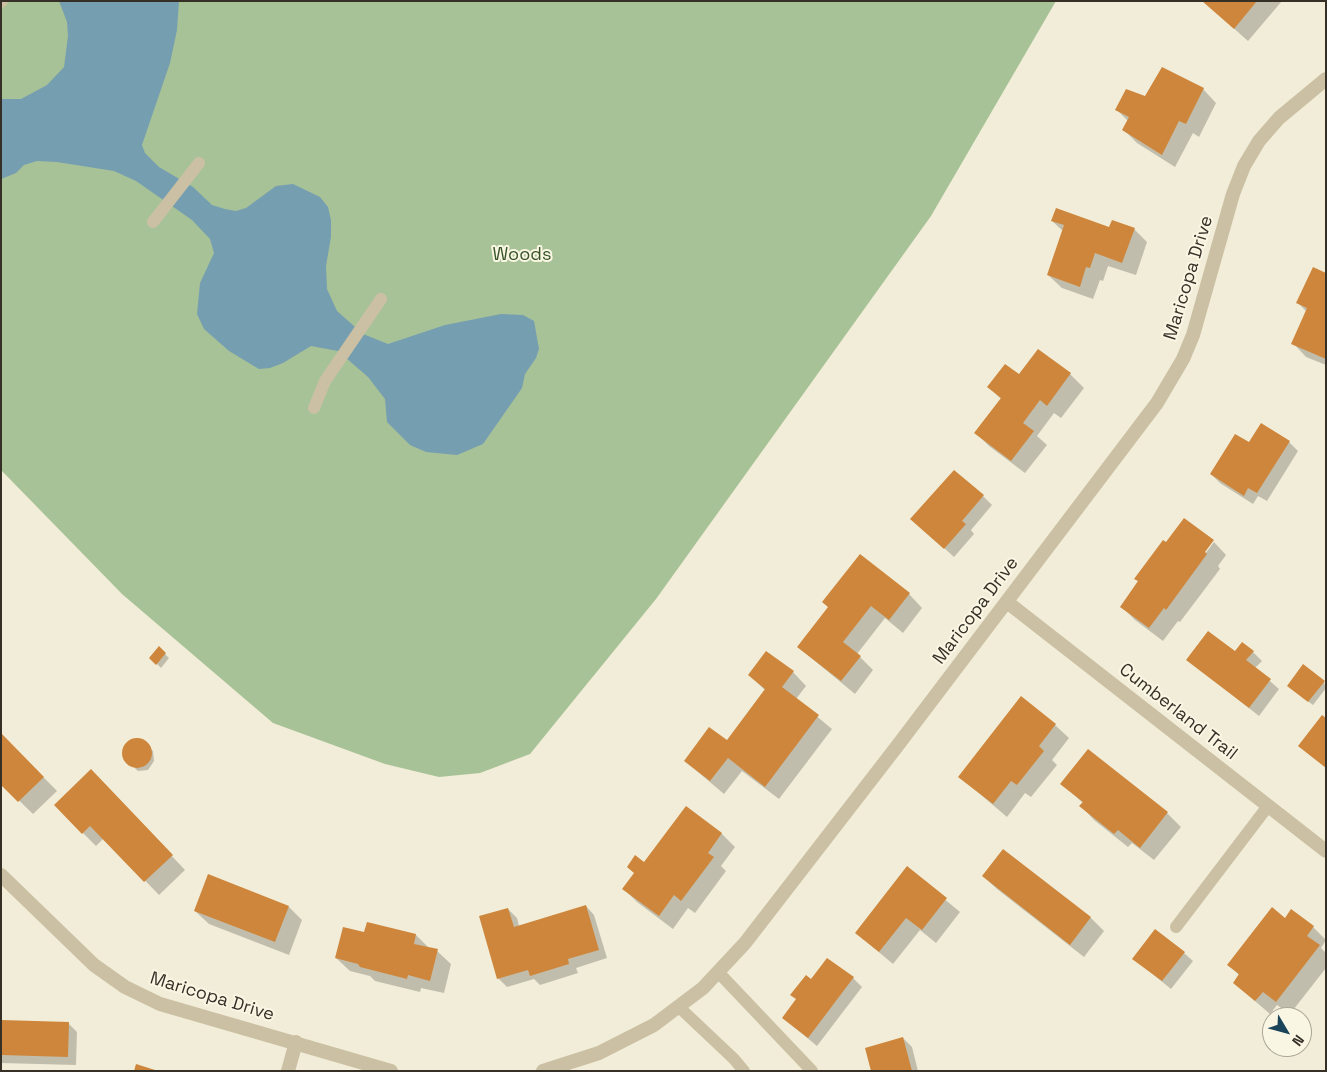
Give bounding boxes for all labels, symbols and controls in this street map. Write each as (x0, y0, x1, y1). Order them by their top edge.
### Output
street label: Maricopa Drive (1160, 213, 1218, 343)
park label: Woods (493, 244, 551, 266)
street label: Maricopa Drive (929, 553, 1023, 669)
street label: Cumberland Trail (1115, 659, 1241, 765)
street label: Maricopa Drive (147, 968, 277, 1026)
north arrow (1262, 1007, 1312, 1057)
text: N (1288, 1031, 1308, 1050)

